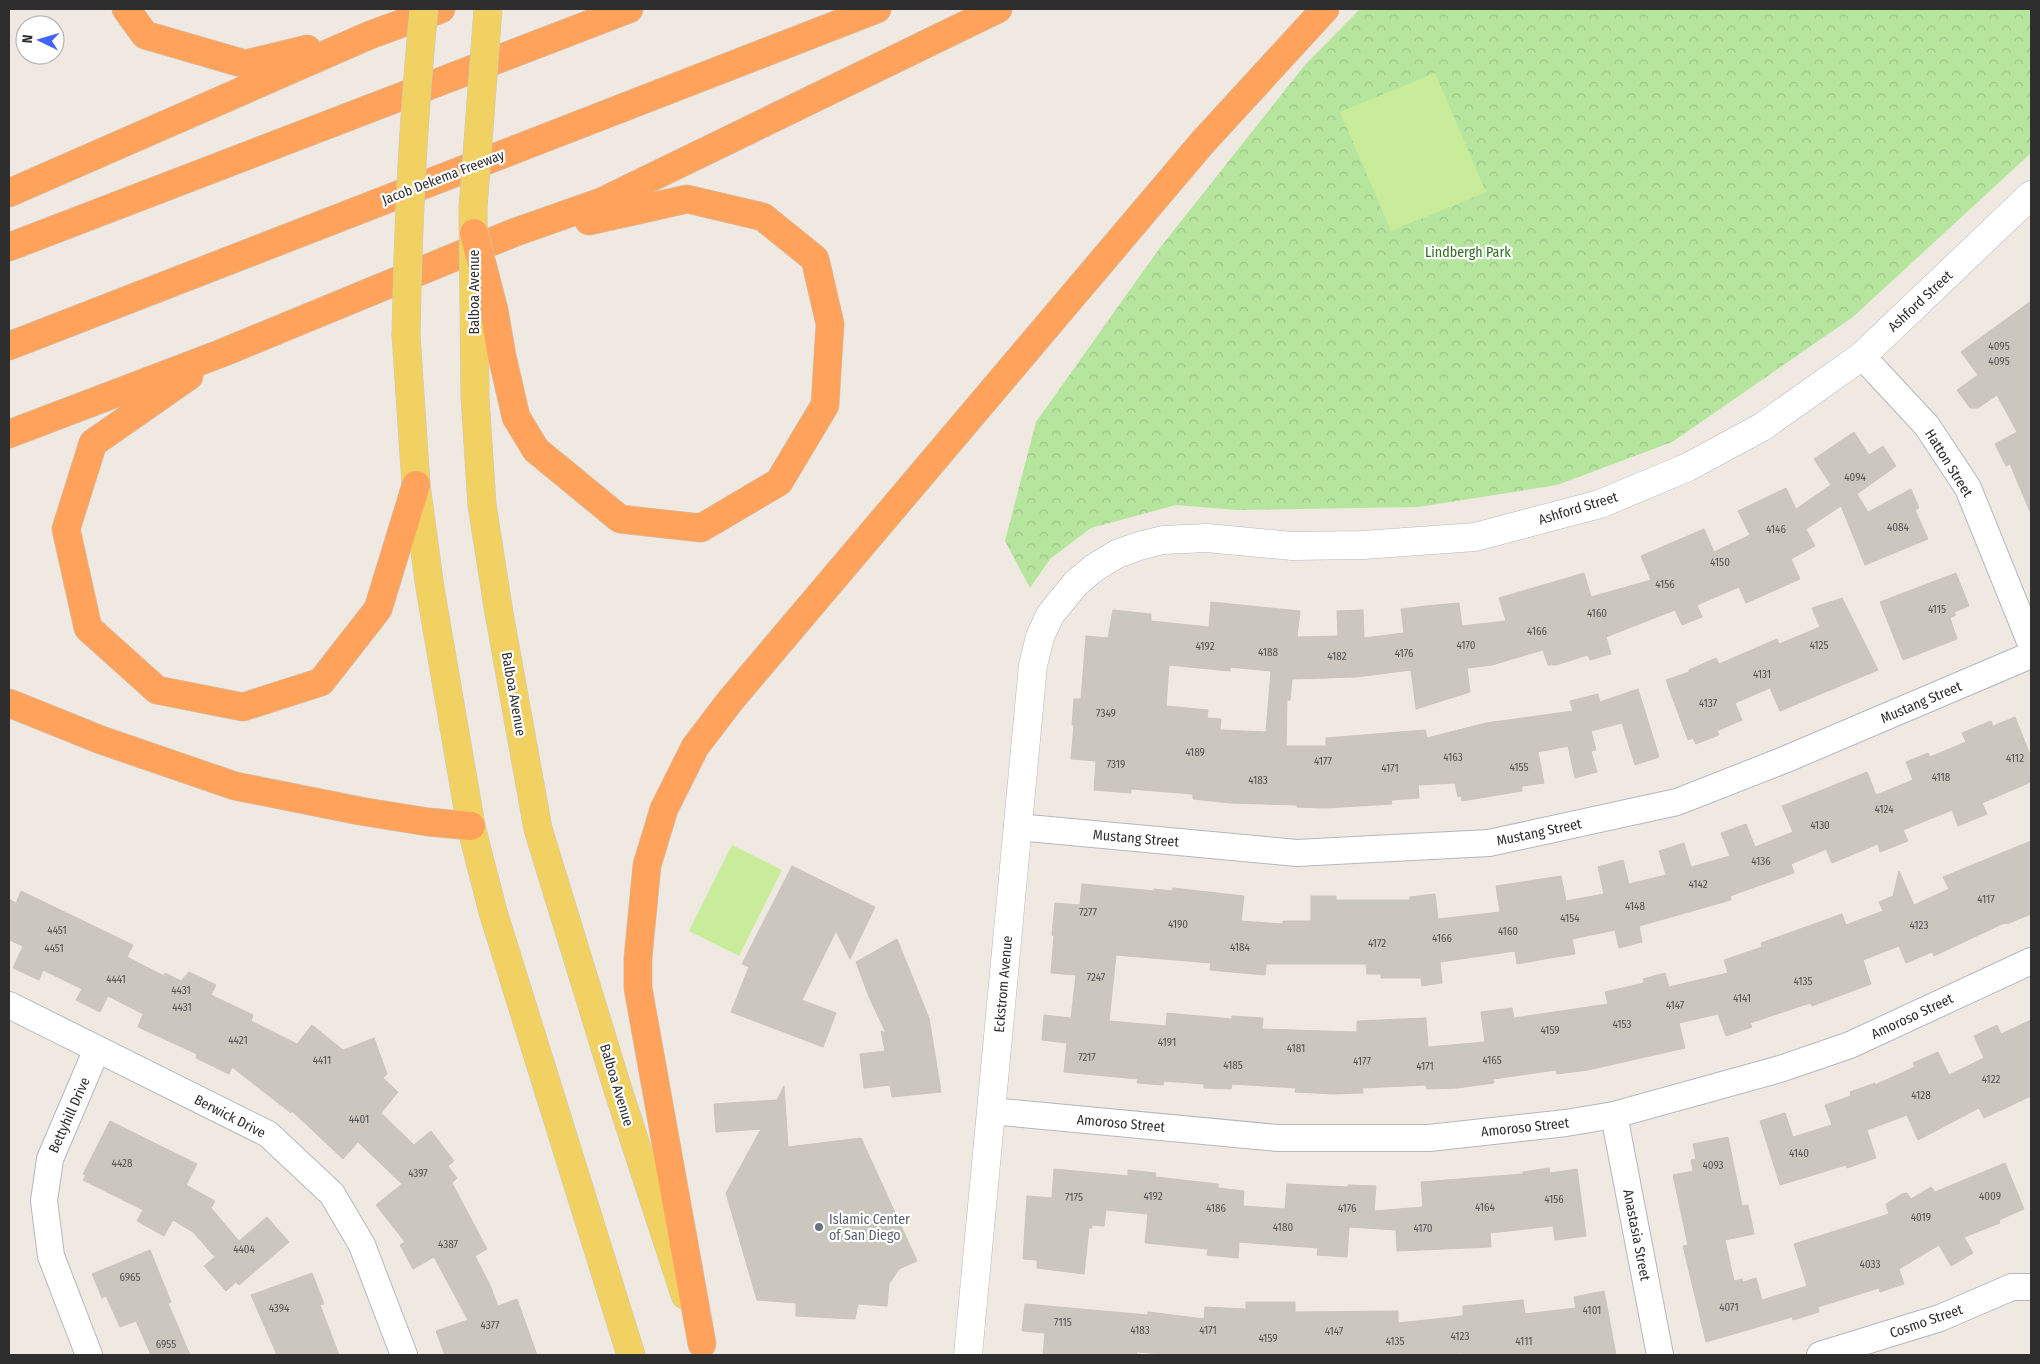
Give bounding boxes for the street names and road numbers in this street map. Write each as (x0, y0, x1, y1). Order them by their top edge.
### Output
street label: Jacob Dekema Freeway (380, 146, 507, 209)
street label: Balboa Avenue (466, 249, 483, 334)
street label: Ashford Street (1885, 267, 1956, 336)
street label: Hatton Street (1921, 426, 1976, 501)
street label: Ashford Street (1536, 488, 1620, 529)
street label: Balboa Avenue (498, 651, 529, 737)
street label: Mustang Street (1878, 678, 1965, 727)
street label: Mustang Street (1495, 815, 1583, 850)
street label: Mustang Street (1092, 826, 1180, 851)
street label: Eckstrom Avenue (991, 935, 1016, 1033)
street label: Amoroso Street (1869, 990, 1956, 1043)
street label: Balboa Avenue (596, 1042, 637, 1128)
street label: Bettyhill Drive (45, 1075, 94, 1156)
street label: Berwick Drive (191, 1091, 268, 1142)
street label: Amoroso Street (1076, 1111, 1166, 1136)
street label: Amoroso Street (1480, 1114, 1570, 1141)
street label: Anastasia Street (1619, 1188, 1654, 1283)
street label: Cosmo Street (1887, 1301, 1965, 1342)

